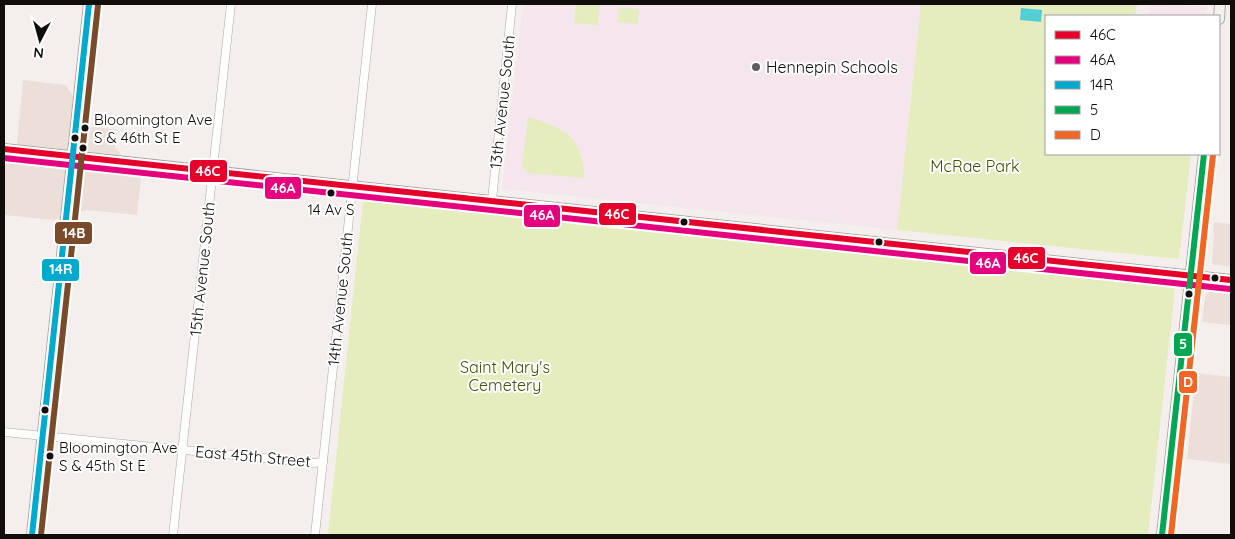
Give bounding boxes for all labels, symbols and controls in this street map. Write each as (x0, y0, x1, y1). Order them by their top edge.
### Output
north arrow (15, 15, 65, 65)
legend (1045, 15, 1220, 155)
text: 46C (1090, 25, 1116, 44)
street label: 13th Avenue South (485, 34, 519, 170)
text: N (33, 43, 45, 62)
text: 46A (1090, 50, 1116, 69)
place label: Hennepin Schools (766, 57, 898, 77)
marker: Hennepin Schools (750, 61, 762, 73)
text: 14R (1090, 75, 1113, 94)
text: 5 (1090, 100, 1098, 119)
place label: Bloomington Ave S & 46th St E (94, 110, 213, 147)
marker: Bloomington Ave S & 46th St E (80, 123, 90, 133)
text: D (1090, 125, 1101, 144)
unlabelled marker (70, 133, 80, 143)
unlabelled marker (78, 143, 88, 153)
park label: McRae Park (930, 156, 1020, 176)
line badge: 46C (189, 159, 228, 183)
text: 46C (196, 162, 221, 180)
line badge: 46A (264, 176, 302, 200)
text: 46A (271, 179, 296, 197)
marker: 14 Av S (326, 188, 336, 198)
place label: 14 Av S (307, 200, 355, 219)
street label: 15th Avenue South (185, 201, 219, 337)
line badge: 46C (598, 202, 637, 226)
line badge: 46A (523, 204, 561, 228)
text: 46C (605, 205, 630, 223)
text: 46A (530, 206, 555, 224)
unlabelled marker (679, 217, 689, 227)
line badge: 14B (54, 221, 93, 245)
text: 14B (63, 224, 85, 242)
street label: 14th Avenue South (323, 231, 357, 367)
unlabelled marker (874, 237, 884, 247)
line badge: 46C (1007, 246, 1046, 270)
text: 46C (1014, 249, 1039, 267)
line badge: 46A (969, 251, 1007, 275)
text: 46A (976, 254, 1001, 272)
line badge: 14R (41, 258, 80, 282)
text: 14R (49, 260, 73, 278)
unlabelled marker (1210, 273, 1220, 283)
unlabelled marker (1184, 289, 1194, 299)
line badge: 5 (1173, 332, 1193, 357)
text: 5 (1179, 335, 1187, 353)
park label: Saint Mary's Cemetery (460, 357, 550, 395)
line badge: D (1178, 370, 1198, 394)
text: D (1183, 373, 1193, 391)
unlabelled marker (40, 405, 50, 415)
place label: Bloomington Ave S & 45th St E (59, 438, 178, 475)
street label: East 45th Street (194, 441, 312, 471)
marker: Bloomington Ave S & 45th St E (45, 451, 55, 461)

